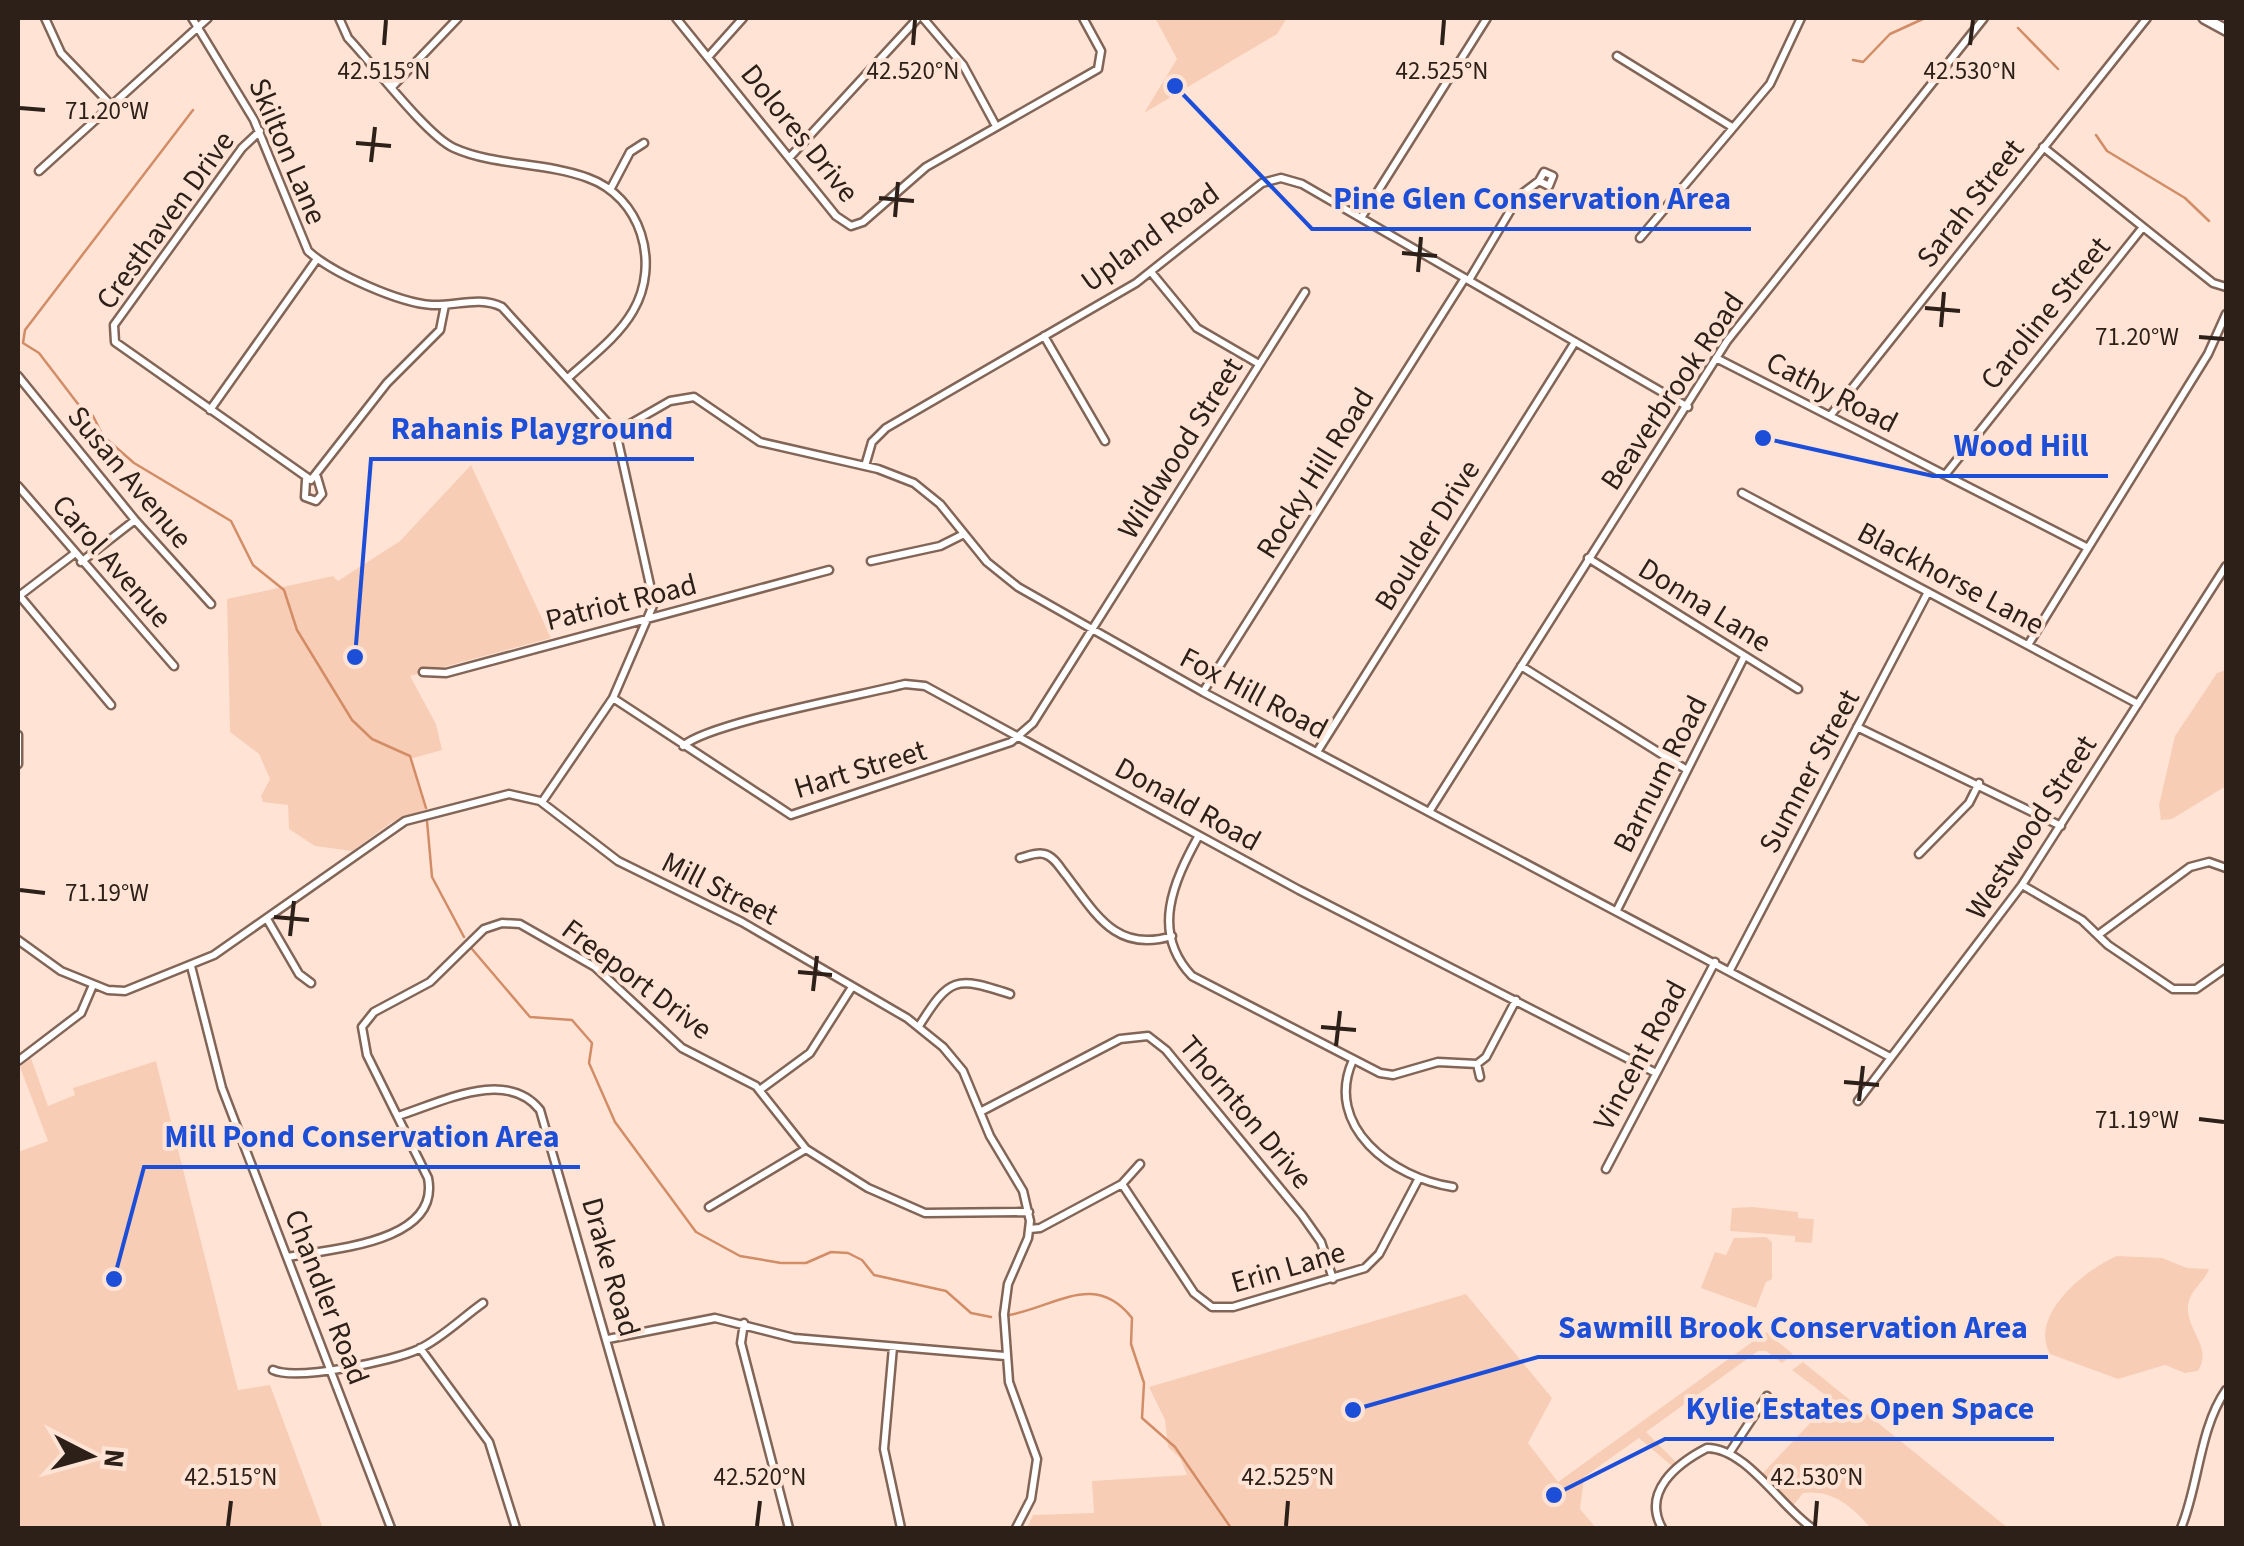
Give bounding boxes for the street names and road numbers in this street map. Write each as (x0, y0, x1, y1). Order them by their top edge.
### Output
street label: Dolores Drive (730, 55, 869, 212)
street label: Skilton Lane (237, 71, 338, 231)
street label: Cresthaven Drive (86, 122, 245, 319)
street label: Sarah Street (1906, 130, 2035, 277)
street label: Upland Road (1072, 172, 1229, 302)
street label: Caroline Street (1970, 227, 2121, 399)
street label: Beaverbrook Road (1590, 284, 1755, 499)
street label: Cathy Road (1758, 341, 1905, 444)
street label: Wildwood Street (1107, 349, 1254, 547)
street label: Rocky Hill Road (1246, 380, 1385, 567)
street label: Susan Avenue (57, 397, 202, 558)
street label: Boulder Drive (1364, 451, 1491, 619)
street label: Carol Avenue (41, 485, 182, 638)
street label: Blackhorse Lane (1850, 511, 2052, 646)
street label: Donna Lane (1630, 548, 1780, 663)
street label: Patriot Road (541, 563, 701, 642)
street label: Fox Hill Road (1172, 636, 1335, 750)
street label: Sumner Street (1748, 682, 1871, 861)
street label: Barnum Road (1602, 688, 1718, 860)
street label: Westwood Street (1956, 727, 2107, 928)
street label: Hart Street (789, 729, 932, 810)
street label: Donald Road (1107, 747, 1269, 862)
street label: Mill Street (654, 841, 786, 936)
street label: Freeport Drive (552, 908, 721, 1050)
street label: Vincent Road (1583, 973, 1698, 1138)
street label: Thornton Drive (1168, 1026, 1323, 1198)
street label: Drake Road (570, 1193, 651, 1342)
street label: Chandler Road (273, 1203, 380, 1391)
street label: Erin Lane (1226, 1231, 1350, 1304)

